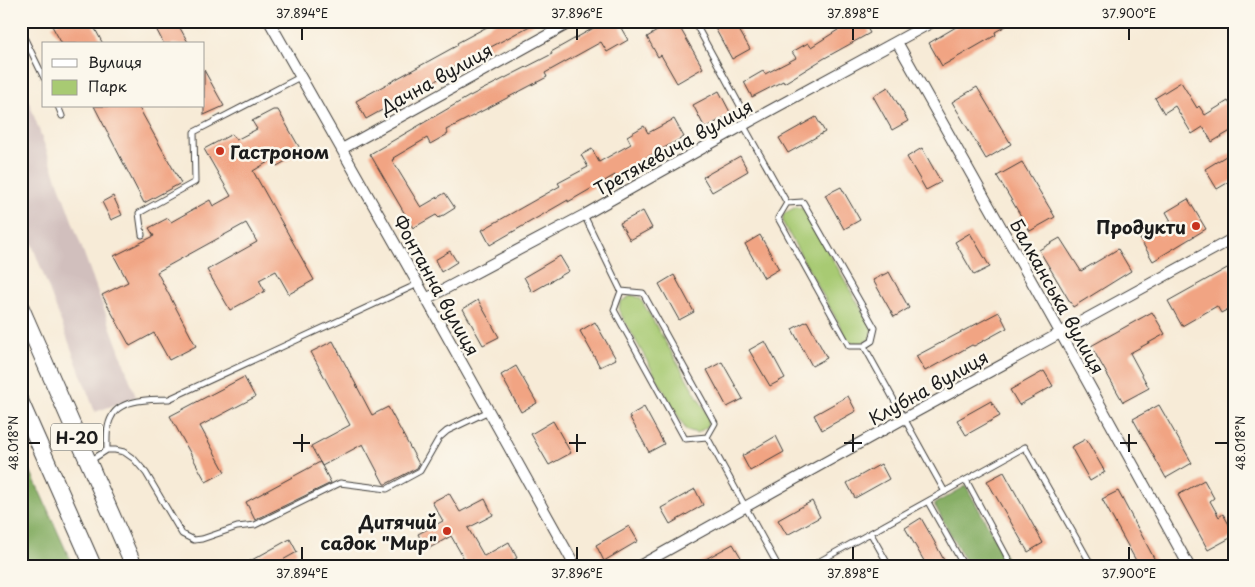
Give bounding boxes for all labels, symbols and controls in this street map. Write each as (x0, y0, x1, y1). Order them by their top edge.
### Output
text: 37.894°E (276, 4, 328, 22)
text: 37.896°E (551, 4, 603, 22)
text: 37.898°E (827, 4, 879, 22)
text: 37.900°E (1102, 4, 1156, 22)
street label: Дачна вулиця (374, 36, 497, 121)
legend (42, 42, 205, 108)
text: Вулиця (88, 50, 142, 73)
text: Парк (88, 74, 127, 97)
street label: Третякевича вулиця (588, 92, 758, 202)
place label: Гастроном (230, 138, 329, 165)
marker: Гастроном (214, 145, 226, 157)
street label: Фонтанна вулиця (387, 210, 487, 360)
street label: Балканська вулиця (1004, 213, 1112, 379)
place label: Продукти (1096, 213, 1186, 240)
marker: Продукти (1190, 220, 1202, 232)
street label: Клубна вулиця (863, 343, 993, 431)
text: 48.018°N (4, 416, 22, 470)
text: 48.018°N (1231, 416, 1249, 470)
road number: Н-20 (51, 424, 103, 451)
place label: Дитячий садок "Мир" (321, 508, 437, 556)
marker: Дитячий садок "Мир" (441, 525, 453, 537)
text: 37.894°E (276, 564, 328, 582)
text: 37.896°E (551, 564, 603, 582)
text: 37.898°E (827, 564, 879, 582)
text: 37.900°E (1102, 564, 1156, 582)

